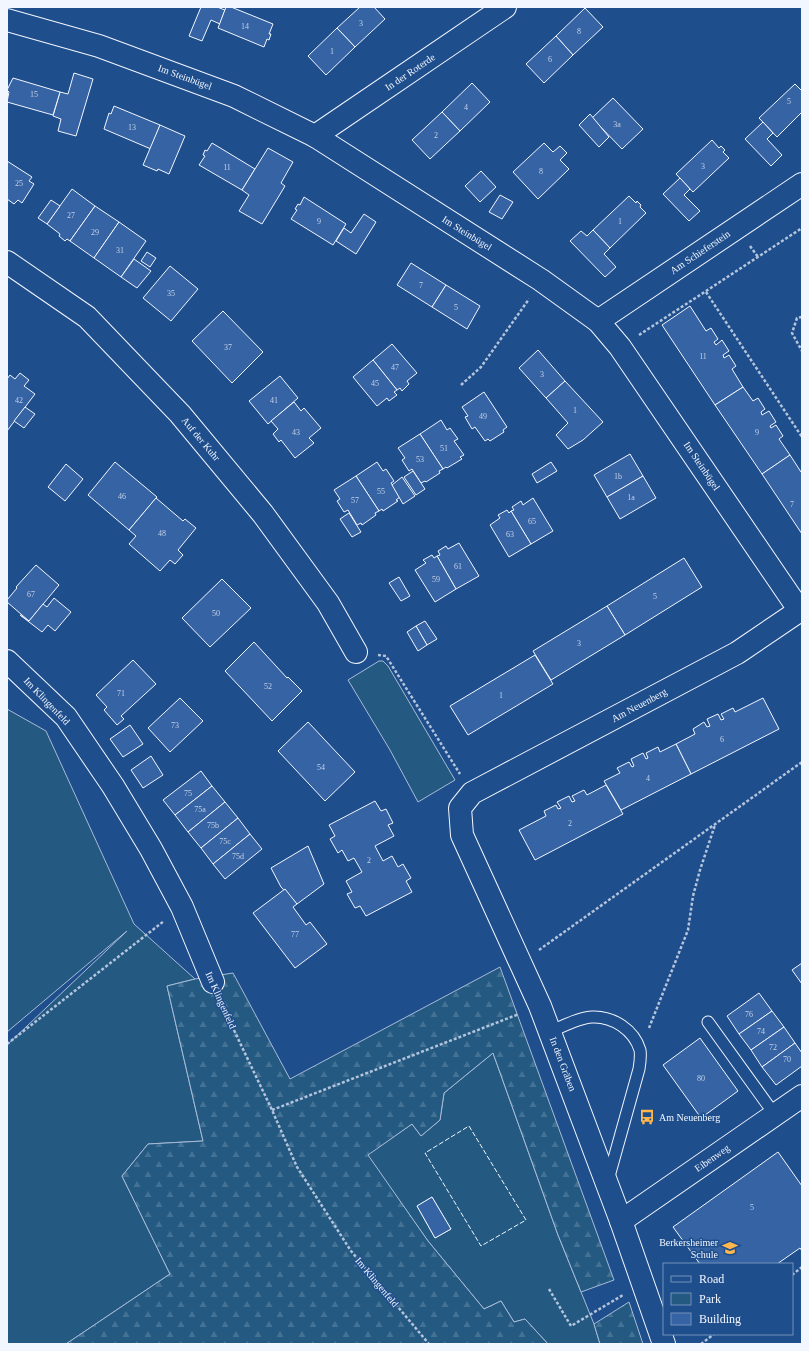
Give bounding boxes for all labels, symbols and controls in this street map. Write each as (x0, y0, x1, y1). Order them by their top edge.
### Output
house number: 3 (359, 19, 363, 28)
house number: 14 (241, 22, 249, 31)
house number: 8 (577, 27, 581, 36)
house number: 1 (330, 47, 334, 56)
street label: In der Roterde (383, 51, 437, 93)
house number: 6 (548, 55, 552, 64)
street label: Im Steinbügel (157, 62, 214, 92)
house number: 15 (30, 90, 38, 99)
house number: 5 (787, 97, 791, 106)
house number: 4 (464, 103, 468, 112)
house number: 3a (613, 120, 621, 129)
house number: 13 (128, 123, 136, 132)
house number: 2 (434, 131, 438, 140)
house number: 3 (701, 162, 705, 171)
house number: 11 (223, 163, 231, 172)
house number: 8 (539, 167, 543, 176)
house number: 25 (15, 179, 23, 188)
house number: 27 (67, 211, 75, 220)
street label: Im Steinbügel (440, 213, 494, 253)
house number: 9 (317, 217, 321, 226)
house number: 1 (618, 217, 622, 226)
house number: 29 (91, 228, 99, 237)
street label: Am Schieferstein (668, 228, 732, 276)
house number: 31 (116, 246, 124, 255)
house number: 7 (419, 281, 423, 290)
house number: 35 (167, 289, 175, 298)
house number: 5 (454, 303, 458, 312)
house number: 37 (224, 343, 232, 352)
house number: 11 (699, 352, 707, 361)
house number: 47 (391, 363, 399, 372)
house number: 3 (540, 370, 544, 379)
house number: 45 (371, 379, 379, 388)
house number: 42 (15, 396, 23, 405)
house number: 41 (270, 396, 278, 405)
house number: 1 (573, 406, 577, 415)
house number: 49 (479, 412, 487, 421)
street label: Auf der Kuhr (179, 415, 223, 464)
house number: 43 (292, 428, 300, 437)
house number: 9 (755, 428, 759, 437)
street label: Im Steinbügel (682, 440, 722, 493)
house number: 51 (440, 444, 448, 453)
house number: 53 (416, 455, 424, 464)
house number: 1b (614, 472, 622, 481)
house number: 55 (377, 487, 385, 496)
house number: 46 (118, 492, 126, 501)
house number: 1a (627, 493, 635, 502)
house number: 57 (351, 496, 359, 505)
house number: 7 (790, 500, 794, 509)
house number: 65 (528, 517, 536, 526)
house number: 48 (158, 529, 166, 538)
house number: 63 (506, 530, 514, 539)
house number: 61 (454, 562, 462, 571)
house number: 59 (432, 575, 440, 584)
house number: 67 (27, 590, 35, 599)
house number: 5 (653, 592, 657, 601)
house number: 50 (212, 609, 220, 618)
house number: 3 (577, 639, 581, 648)
street label: Im Klingenfeld (22, 675, 72, 727)
house number: 52 (264, 682, 272, 691)
street label: Am Neuenberg (609, 686, 669, 724)
house number: 71 (117, 689, 125, 698)
house number: 1 (499, 691, 503, 700)
house number: 73 (171, 721, 179, 730)
house number: 6 (720, 735, 724, 744)
house number: 54 (317, 763, 325, 772)
house number: 4 (646, 774, 650, 783)
house number: 75 (184, 789, 192, 798)
house number: 75a (194, 805, 206, 814)
house number: 2 (568, 819, 572, 828)
house number: 75b (207, 821, 219, 830)
house number: 75c (219, 837, 231, 846)
house number: 75d (232, 852, 244, 861)
house number: 2 (367, 856, 371, 865)
house number: 77 (291, 930, 299, 939)
street label: Im Klingenfeld (203, 970, 239, 1030)
house number: 76 (745, 1010, 753, 1019)
house number: 74 (757, 1027, 765, 1036)
street label: In den Gräben (548, 1035, 578, 1093)
house number: 72 (769, 1043, 777, 1052)
house number: 70 (783, 1055, 791, 1064)
house number: 80 (697, 1074, 705, 1083)
bus stop icon: Am Neuenberg (638, 1108, 656, 1126)
place label: Am Neuenberg (659, 1112, 720, 1123)
street label: Eibenweg (692, 1142, 732, 1174)
house number: 5 (750, 1203, 754, 1212)
place label: Berkersheimer Schule (659, 1237, 719, 1260)
school or university icon: Berkersheimer Schule (721, 1239, 739, 1257)
street label: Im Klingenfeld (353, 1255, 401, 1309)
legend (663, 1263, 793, 1335)
text: Road (699, 1272, 724, 1286)
text: Park (699, 1292, 721, 1306)
text: Building (699, 1312, 741, 1326)

